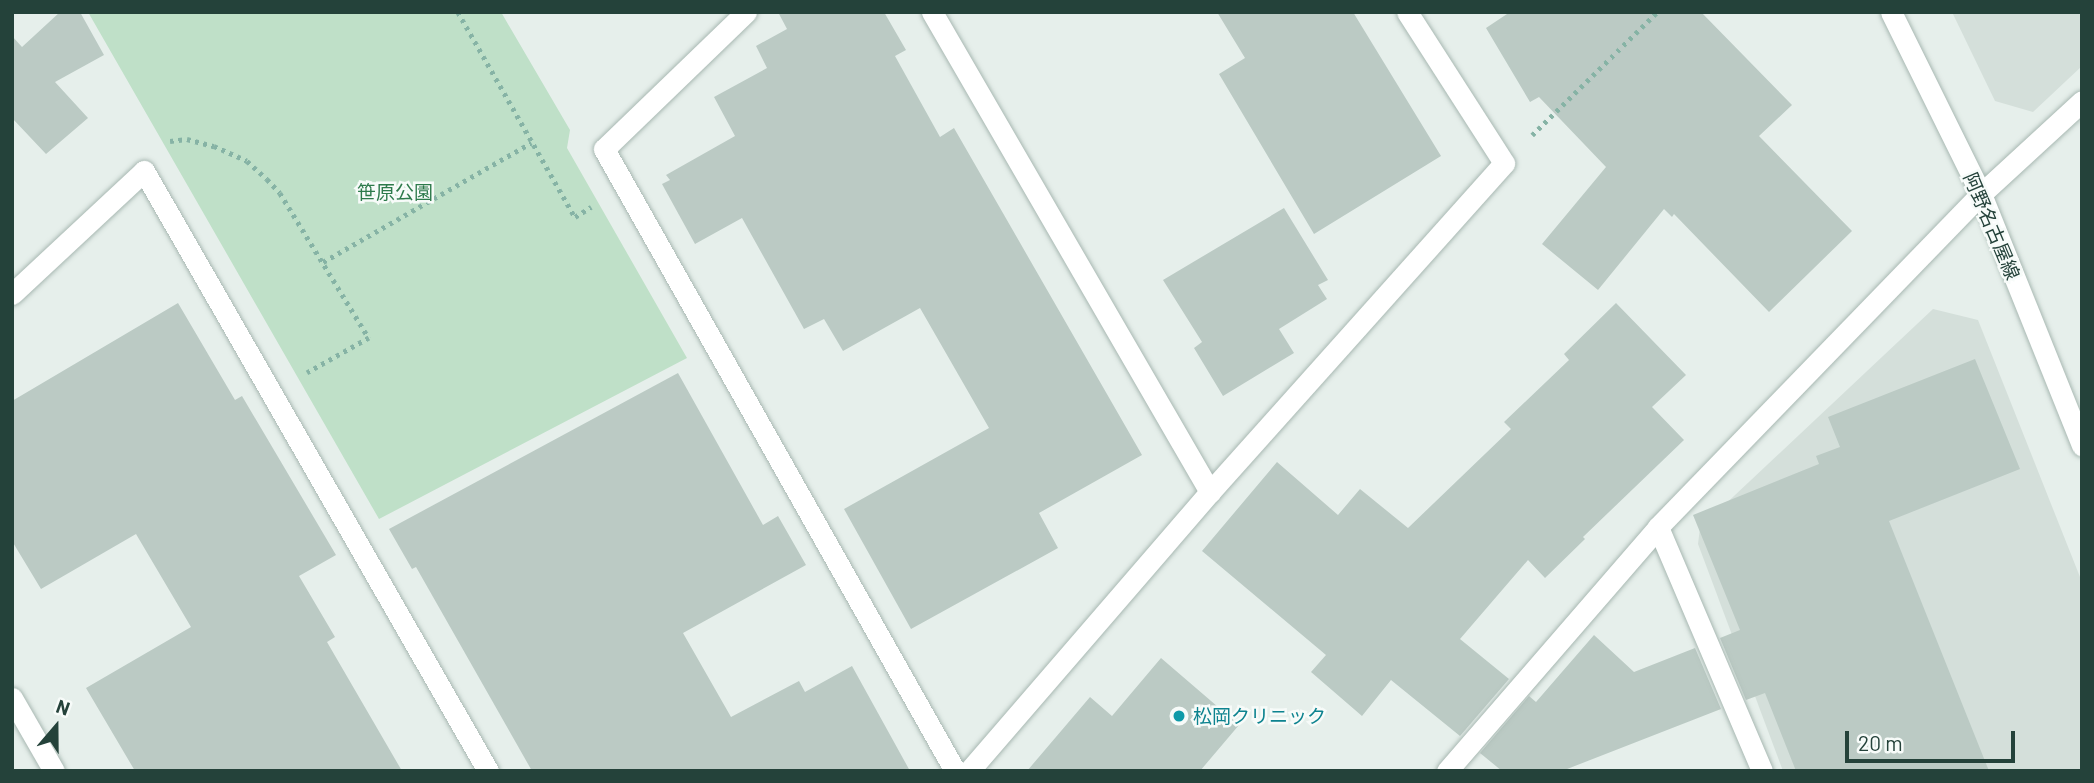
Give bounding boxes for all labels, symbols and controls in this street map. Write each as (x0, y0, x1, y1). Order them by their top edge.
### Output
street label: 阿野名古屋線 (1959, 169, 2025, 283)
park label: 笹原公園 (357, 181, 433, 203)
north arrow (21, 692, 91, 762)
text: N (53, 694, 73, 720)
place label: 松岡クリニック (1193, 705, 1326, 727)
marker: 松岡クリニック (1171, 708, 1187, 724)
scale bar (1849, 716, 2019, 760)
text: 20 m (1858, 730, 1903, 755)

